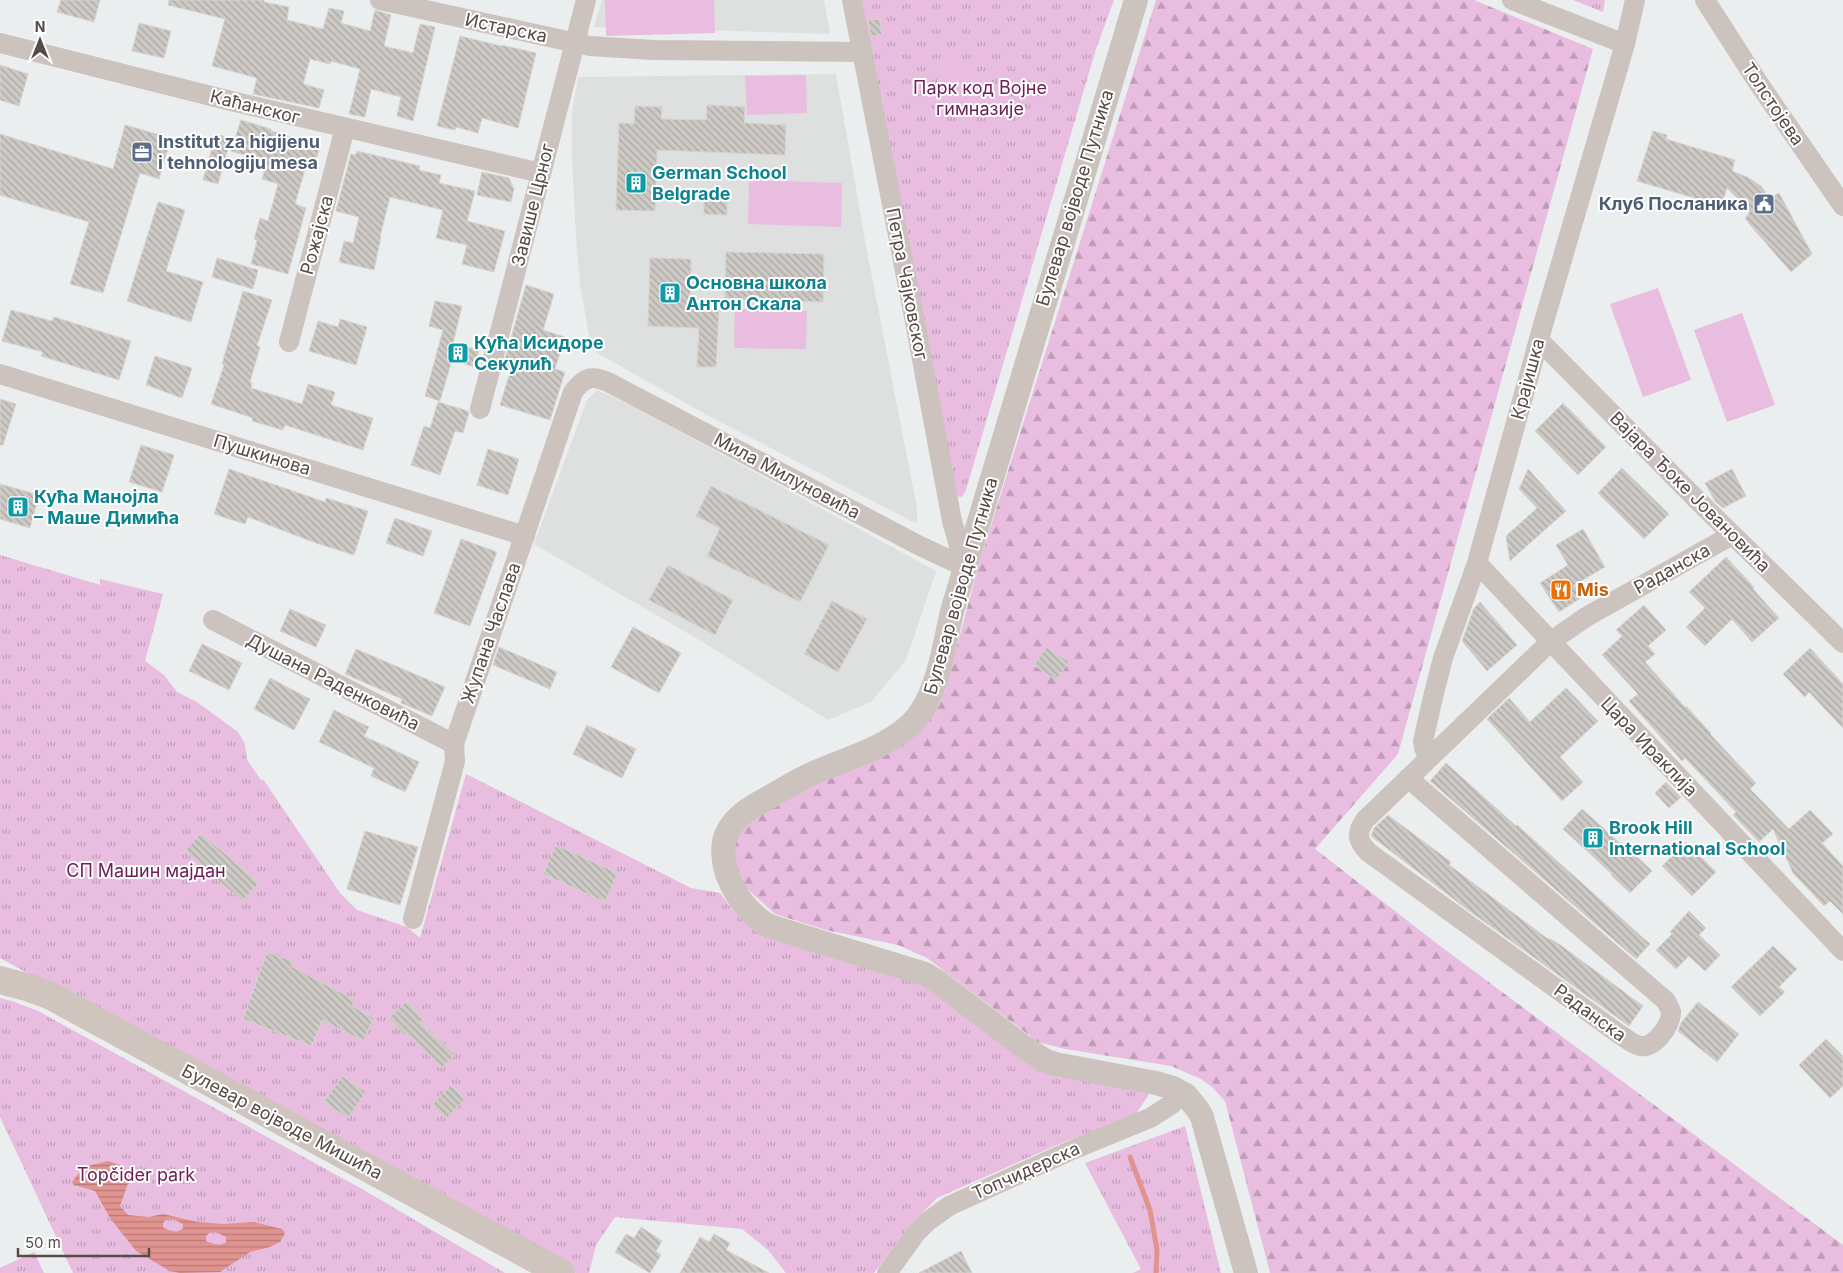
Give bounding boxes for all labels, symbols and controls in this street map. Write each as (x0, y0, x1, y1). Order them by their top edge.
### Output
street label: Истарска (463, 9, 549, 46)
north arrow (15, 15, 65, 65)
text: N (35, 18, 45, 35)
street label: Толстојева (1738, 58, 1809, 149)
park label: Парк код Војне гимназије (913, 77, 1047, 119)
street label: Каћанског (208, 85, 302, 128)
street label: Булевар војводе Путника (1032, 87, 1117, 308)
place label: Institut za higijenu i tehnologiju mesa (158, 131, 320, 173)
office icon: Institut za higijenu i tehnologiju mesa (130, 140, 154, 164)
street label: Завише Црног (507, 141, 558, 268)
place label: German School Belgrade (652, 162, 787, 204)
building icon: German School Belgrade (624, 171, 648, 195)
public building icon: Клуб Посланика (1752, 192, 1776, 216)
street label: Рожајска (296, 193, 337, 277)
place label: Клуб Посланика (1599, 193, 1748, 214)
street label: Петра Чајковског (882, 206, 933, 362)
place label: Основна школа Антон Скала (686, 272, 827, 314)
building icon: Основна школа Антон Скала (658, 281, 682, 305)
place label: Кућа Исидоре Секулић (474, 332, 604, 374)
street label: Крајишка (1507, 336, 1548, 422)
building icon: Кућа Исидоре Секулић (446, 341, 470, 365)
street label: Вајара Ђоке Јовановића (1606, 407, 1775, 576)
street label: Мила Милуновића (711, 428, 864, 523)
street label: Пушкинова (211, 430, 313, 479)
street label: Булевар војводе Путника (919, 475, 1002, 697)
place label: Кућа Манојла – Маше Димића (34, 486, 179, 528)
building icon: Кућа Манојла – Маше Димића (6, 495, 30, 519)
street label: Раданска (1630, 539, 1714, 598)
street label: Жупана Часлава (457, 560, 524, 706)
restaurant icon: Mis (1549, 578, 1573, 602)
place label: Mis (1577, 579, 1609, 600)
street label: Душана Раденковића (243, 629, 423, 734)
street label: Цара Ираклија (1597, 693, 1702, 801)
place label: Brook Hill International School (1609, 817, 1785, 859)
building icon: Brook Hill International School (1581, 826, 1605, 850)
park label: СП Машин мајдан (66, 860, 226, 881)
street label: Раданска (1550, 979, 1630, 1046)
street label: Булевар војводе Мишића (178, 1060, 386, 1184)
street label: Топчидерска (969, 1137, 1083, 1204)
park label: Topčider park (77, 1164, 195, 1185)
scale bar (18, 1226, 149, 1258)
text: 50 m (25, 1233, 61, 1252)

